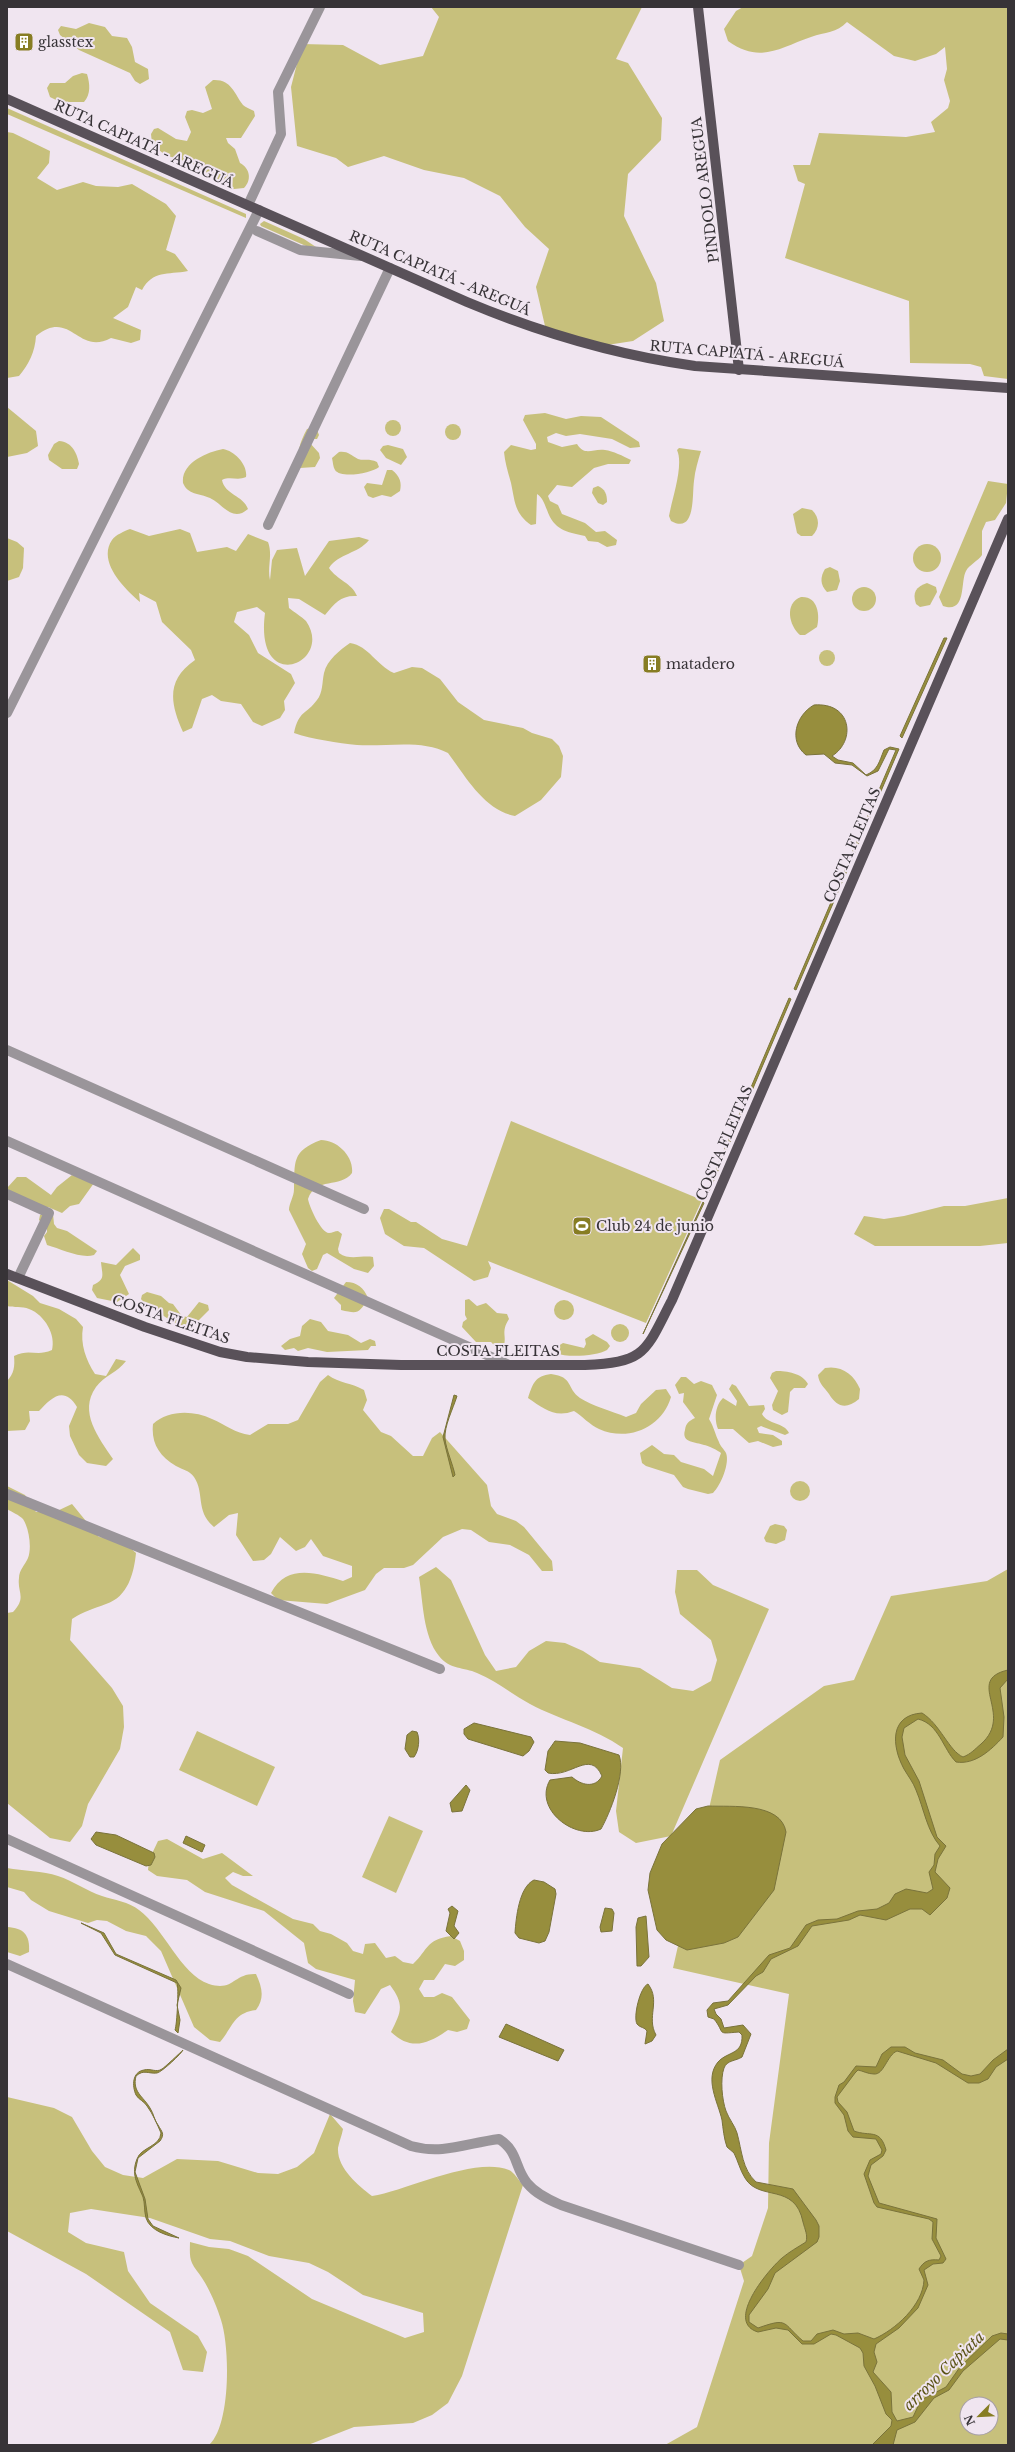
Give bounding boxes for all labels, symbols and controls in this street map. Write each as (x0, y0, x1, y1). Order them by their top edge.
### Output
building icon: glasstex (13, 31, 35, 53)
place label: glasstex (38, 33, 94, 51)
street label: RUTA CAPIATÁ - AREGUÁ (51, 96, 237, 192)
street label: PINDOLO AREGUA (687, 116, 723, 264)
street label: RUTA CAPIATÁ - AREGUÁ (347, 227, 534, 320)
street label: RUTA CAPIATÁ - AREGUÁ (649, 337, 845, 371)
building icon: matadero (641, 653, 663, 675)
place label: matadero (666, 655, 735, 673)
street label: COSTA FLEITAS (820, 785, 884, 905)
street label: COSTA FLEITAS (692, 1083, 756, 1203)
sports icon: Club 24 de junio (571, 1215, 593, 1237)
place label: Club 24 de junio (596, 1217, 714, 1235)
street label: COSTA FLEITAS (110, 1290, 232, 1348)
street label: COSTA FLEITAS (436, 1342, 560, 1360)
water label: arroyo Capiata (899, 2327, 988, 2414)
north arrow (959, 2396, 999, 2436)
text: N (961, 2412, 978, 2428)

